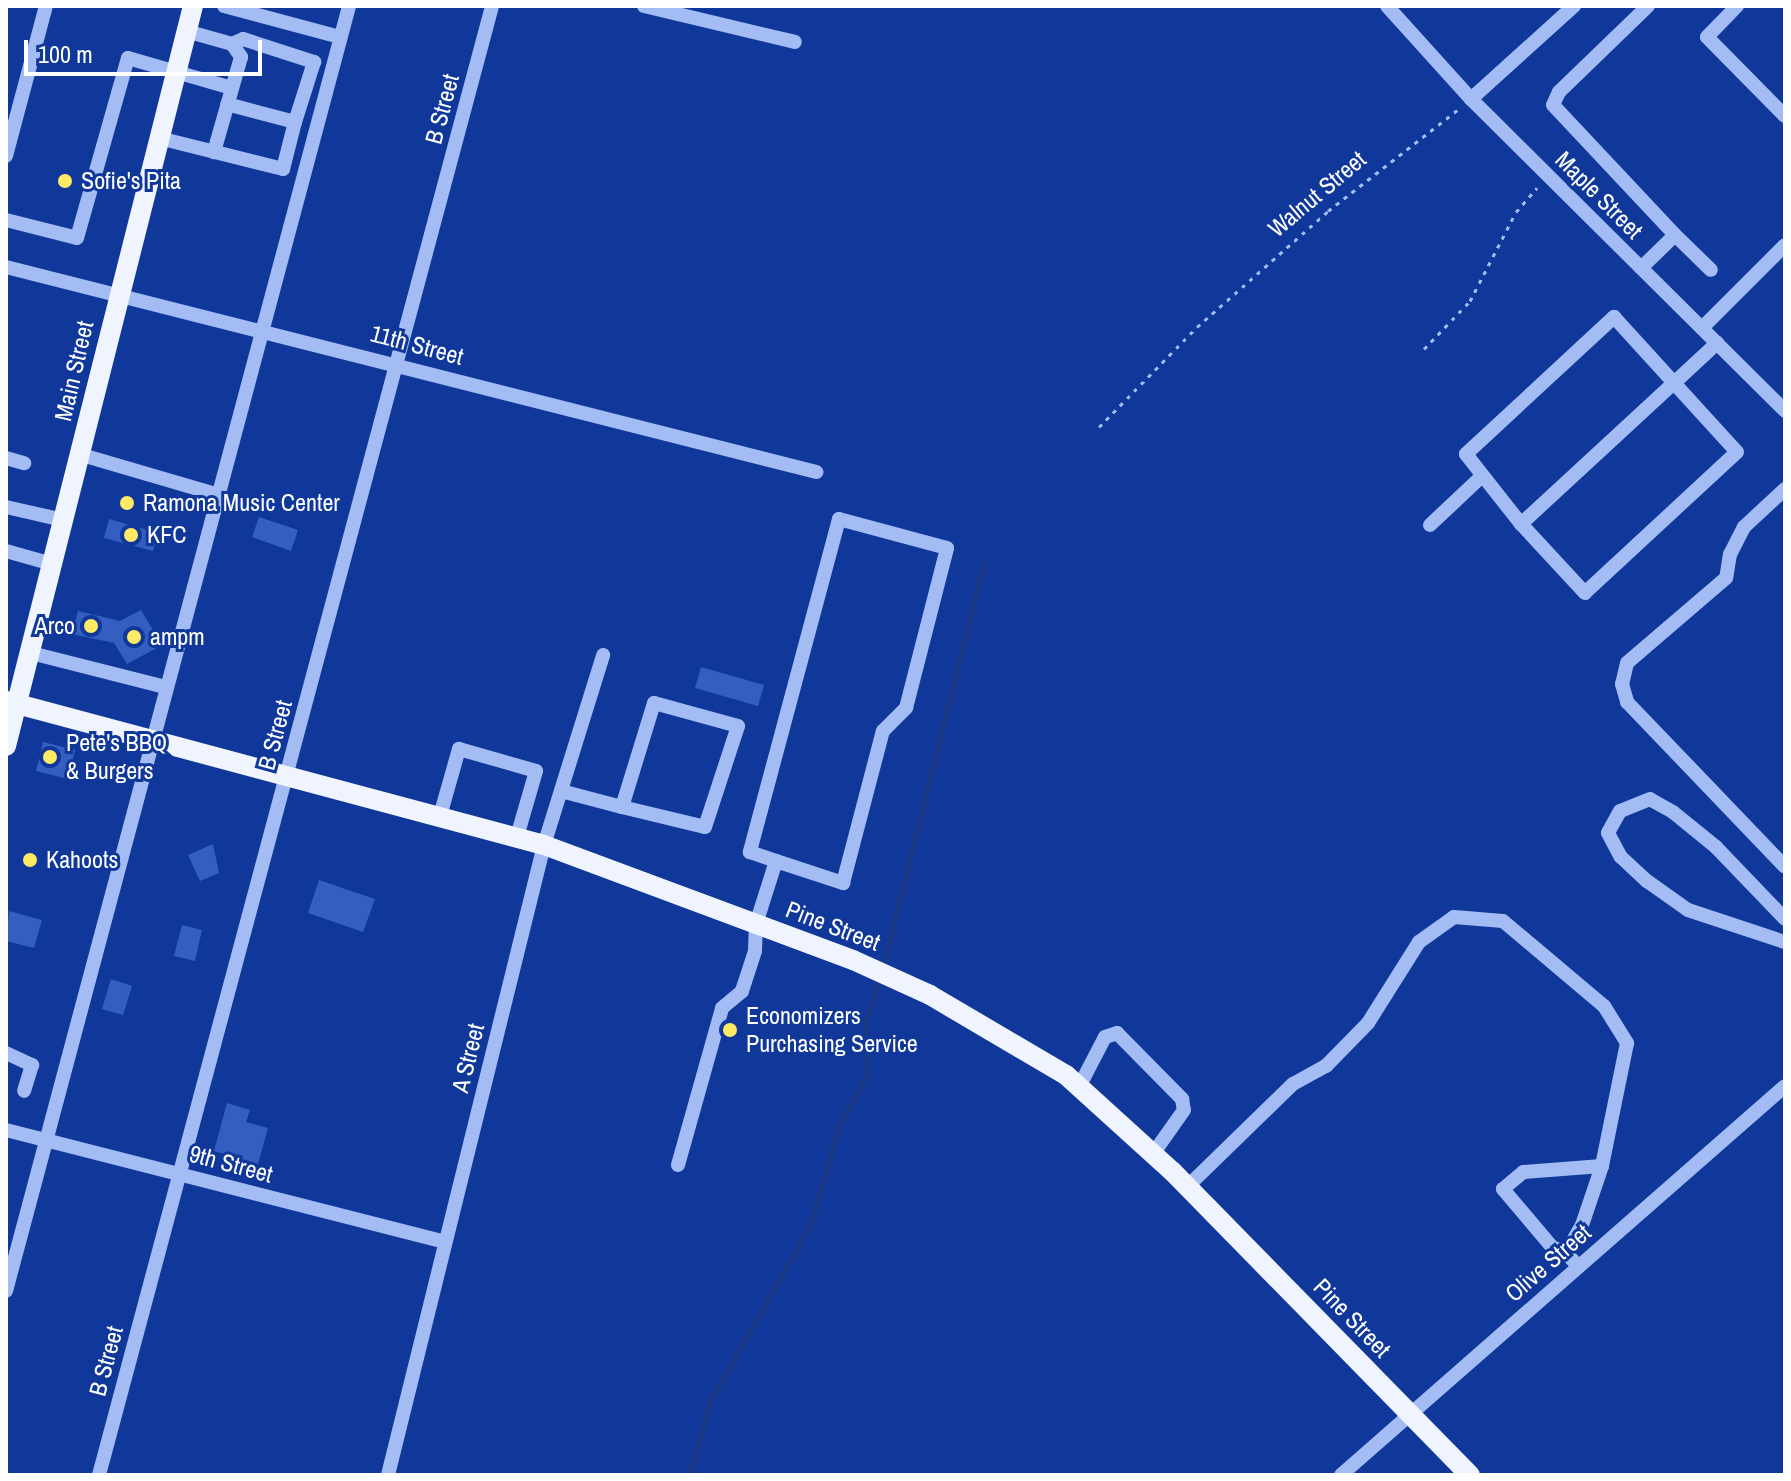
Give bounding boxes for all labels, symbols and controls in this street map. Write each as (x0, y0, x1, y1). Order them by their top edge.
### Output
scale bar (28, 24, 266, 74)
text: 100 m (38, 38, 93, 70)
street label: B Street (419, 71, 465, 147)
street label: Walnut Street (1262, 145, 1372, 243)
street label: Maple Street (1549, 145, 1649, 245)
place label: Sofie's Pita (81, 167, 181, 195)
marker: Sofie's Pita (56, 172, 74, 190)
street label: Main Street (49, 318, 99, 424)
street label: 11th Street (367, 319, 467, 371)
place label: Ramona Music Center (143, 489, 340, 517)
marker: Ramona Music Center (118, 494, 136, 512)
place label: KFC (147, 521, 186, 549)
marker: KFC (122, 526, 140, 544)
place label: Arco (35, 612, 75, 640)
marker: Arco (82, 617, 100, 635)
place label: ampm (150, 623, 205, 651)
marker: ampm (125, 628, 143, 646)
street label: B Street (252, 697, 298, 773)
place label: Pete's BBQ & Burgers (66, 729, 167, 785)
marker: Pete's BBQ & Burgers (41, 748, 59, 766)
place label: Kahoots (46, 846, 118, 874)
marker: Kahoots (21, 851, 39, 869)
street label: Pine Street (782, 895, 884, 957)
place label: Economizers Purchasing Service (746, 1002, 918, 1058)
street label: A Street (445, 1020, 491, 1096)
marker: Economizers Purchasing Service (721, 1021, 739, 1039)
street label: 9th Street (186, 1139, 276, 1189)
street label: Olive Street (1499, 1218, 1597, 1308)
street label: Pine Street (1307, 1273, 1397, 1363)
street label: B Street (83, 1323, 129, 1399)

